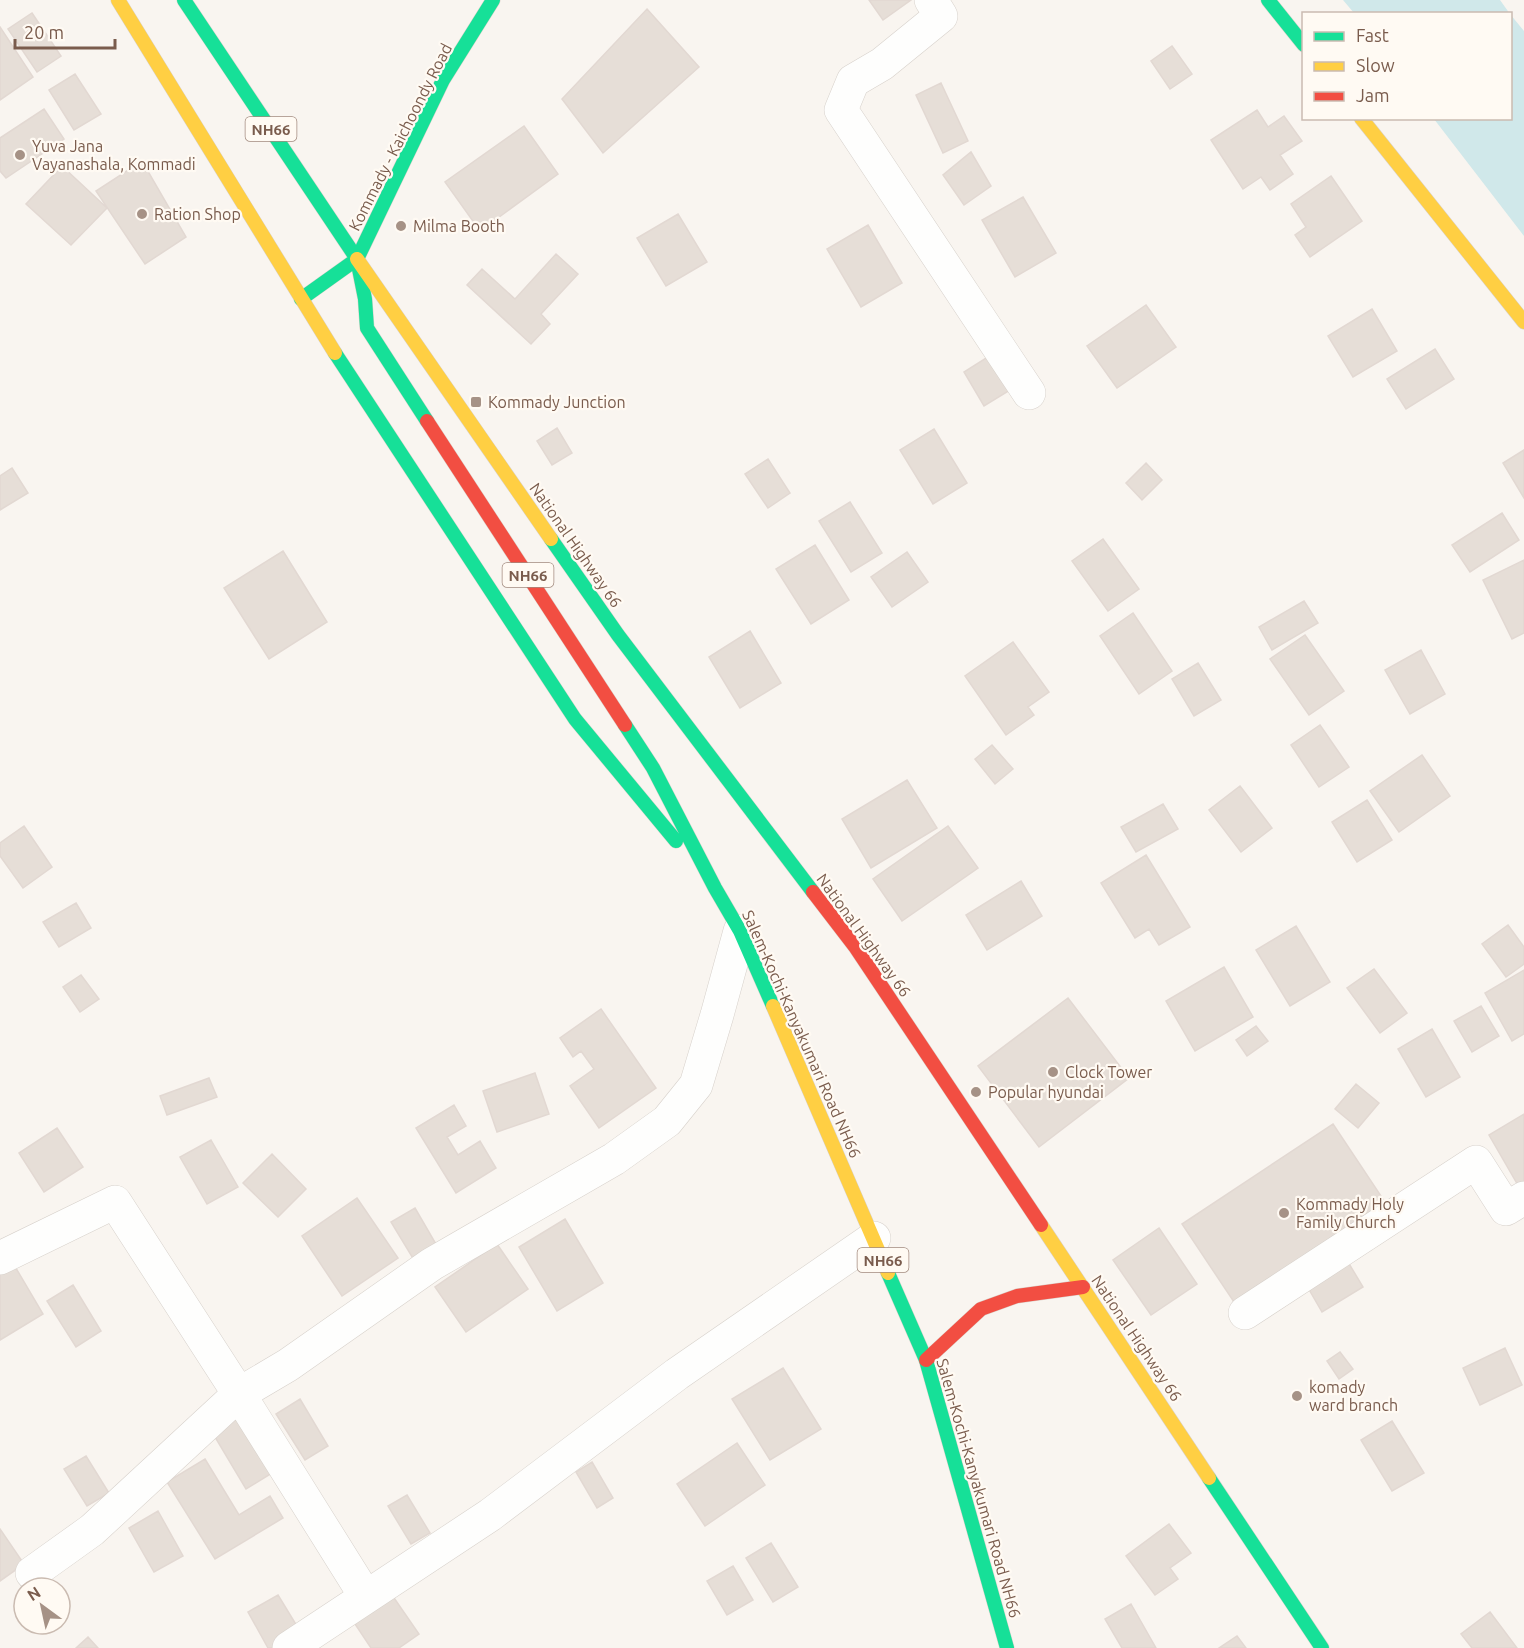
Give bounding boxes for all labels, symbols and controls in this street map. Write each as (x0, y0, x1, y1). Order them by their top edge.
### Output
scale bar (15, 12, 116, 50)
legend (1302, 12, 1512, 120)
text: 20 m (24, 22, 64, 42)
text: Fast (1356, 25, 1389, 45)
street label: Kommady - Kaichoondy Road (345, 40, 455, 234)
text: Slow (1356, 55, 1395, 75)
text: Jam (1356, 85, 1390, 105)
road number: NH66 (246, 117, 296, 141)
place label: Yuva Jana Vayanashala, Kommadi (32, 137, 196, 173)
marker: Yuva Jana Vayanashala, Kommadi (13, 148, 27, 162)
place label: Ration Shop (154, 205, 241, 223)
marker: Ration Shop (135, 207, 149, 221)
place label: Milma Booth (413, 217, 505, 235)
marker: Milma Booth (394, 219, 408, 233)
place label: Kommady Junction (488, 393, 626, 411)
marker: Kommady Junction (469, 395, 483, 409)
street label: National Highway 66 (526, 479, 626, 611)
road number: NH66 (502, 563, 554, 587)
street label: National Highway 66 (813, 870, 915, 1000)
street label: Salem-Kochi-Kanyakumari Road NH66 (739, 907, 865, 1161)
place label: Clock Tower (1065, 1063, 1152, 1081)
marker: Clock Tower (1046, 1065, 1060, 1079)
place label: Popular hyundai (988, 1083, 1104, 1101)
marker: Popular hyundai (969, 1085, 983, 1099)
place label: Kommady Holy Family Church (1296, 1195, 1404, 1231)
marker: Kommady Holy Family Church (1277, 1206, 1291, 1220)
road number: NH66 (858, 1248, 908, 1272)
street label: National Highway 66 (1088, 1272, 1186, 1404)
street label: Salem-Kochi-Kanyakumari Road NH66 (933, 1356, 1025, 1620)
place label: komady ward branch (1309, 1378, 1398, 1414)
marker: komady ward branch (1290, 1389, 1304, 1403)
north arrow (12, 1576, 72, 1636)
text: N (24, 1583, 44, 1604)

